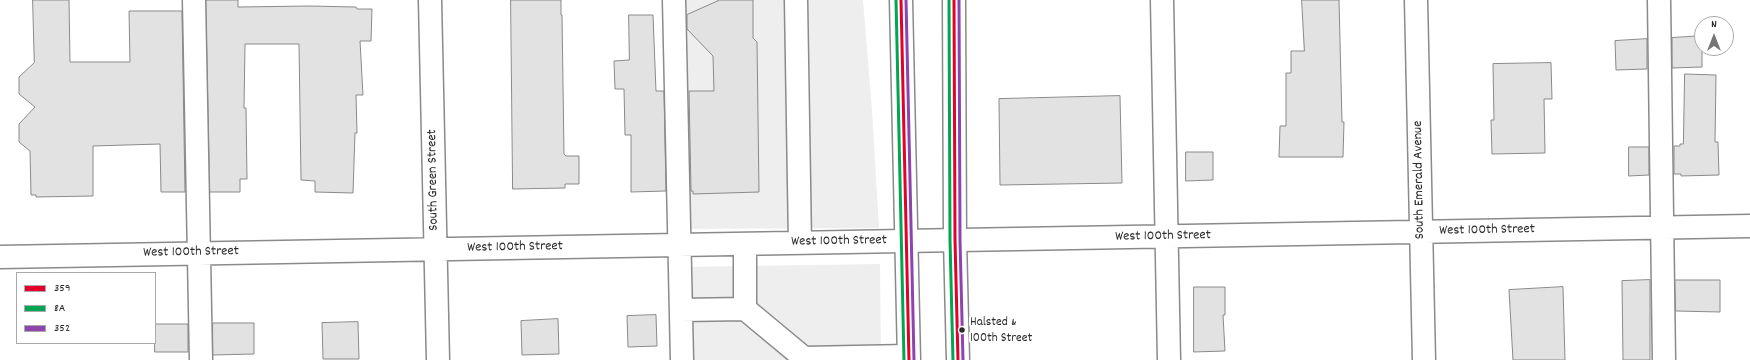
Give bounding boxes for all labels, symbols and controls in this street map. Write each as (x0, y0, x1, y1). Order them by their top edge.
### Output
north arrow (1694, 16, 1734, 56)
text: N (1711, 17, 1717, 33)
street label: South Emerald Avenue (1411, 121, 1429, 239)
street label: South Green Street (425, 129, 443, 231)
street label: West 100th Street (1439, 222, 1535, 240)
street label: West 100th Street (1115, 228, 1211, 246)
street label: West 100th Street (791, 233, 887, 251)
street label: West 100th Street (467, 239, 563, 257)
street label: West 100th Street (143, 244, 239, 262)
legend (16, 272, 156, 344)
text: 359 (54, 280, 70, 297)
text: 8A (54, 300, 65, 317)
place label: Halsted & 100th Street (970, 315, 1032, 346)
text: 352 (54, 320, 70, 337)
marker: Halsted & 100th Street (957, 325, 967, 335)

